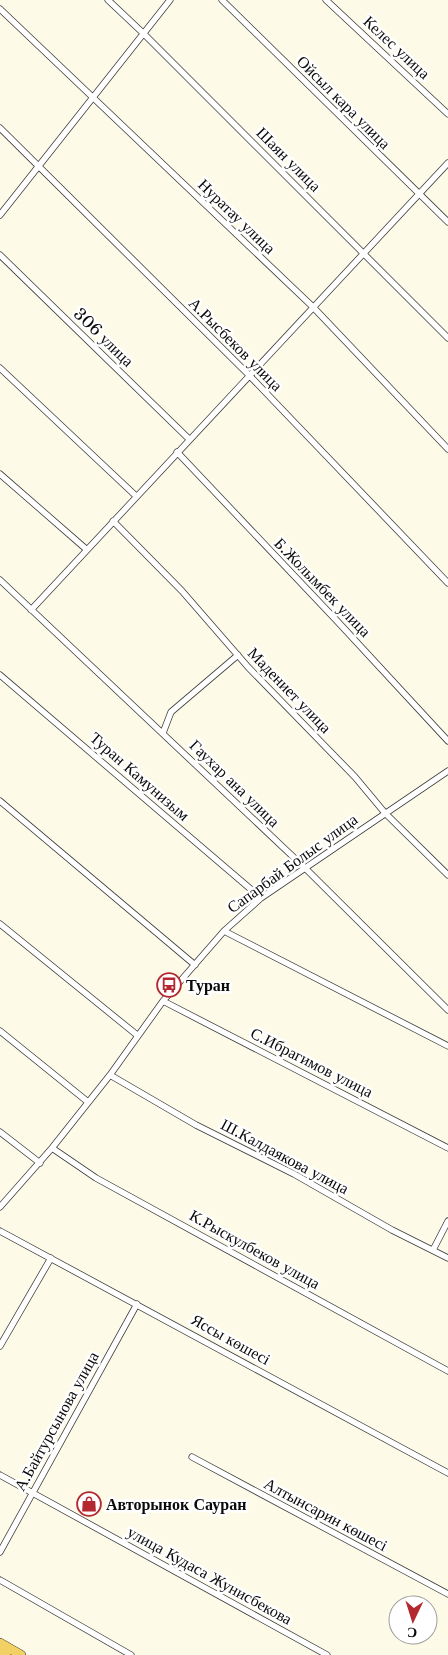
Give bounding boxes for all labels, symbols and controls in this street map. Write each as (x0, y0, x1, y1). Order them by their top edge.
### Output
street label: Келес улица (360, 11, 434, 83)
street label: Ойсыл кара улица (293, 51, 395, 153)
street label: Шаян улица (252, 122, 326, 196)
street label: Нуратау улица (194, 174, 280, 258)
street label: А.Рысбеков улица (185, 293, 287, 395)
street label: 306 улица (70, 304, 138, 370)
street label: Б.Жолымбек улица (270, 533, 376, 641)
street label: Мадениет улица (244, 643, 336, 737)
street label: Туран Камунизым (86, 727, 194, 825)
street label: Гаухар ана улица (186, 735, 284, 831)
street label: Сапарбай Болыс улица (223, 809, 361, 917)
bus stop icon: Туран (156, 972, 182, 998)
place label: Туран (186, 975, 230, 995)
street label: С.Ибрагимов улица (247, 1023, 377, 1101)
street label: Ш.Калдаякова улица (218, 1114, 352, 1198)
street label: К.Рыскулбеков улица (186, 1205, 324, 1293)
street label: Яссы көшесі (188, 1309, 275, 1369)
street label: А.Байтурсынова улица (9, 1348, 103, 1494)
street label: Алтынсарин көшесі (261, 1473, 392, 1555)
shop icon: Авторынок Сауран (76, 1491, 102, 1517)
place label: Авторынок Сауран (106, 1494, 246, 1514)
street label: улица Кудаса Жунисбекова (124, 1521, 296, 1629)
north arrow (388, 1595, 438, 1645)
text: С (406, 1624, 418, 1642)

